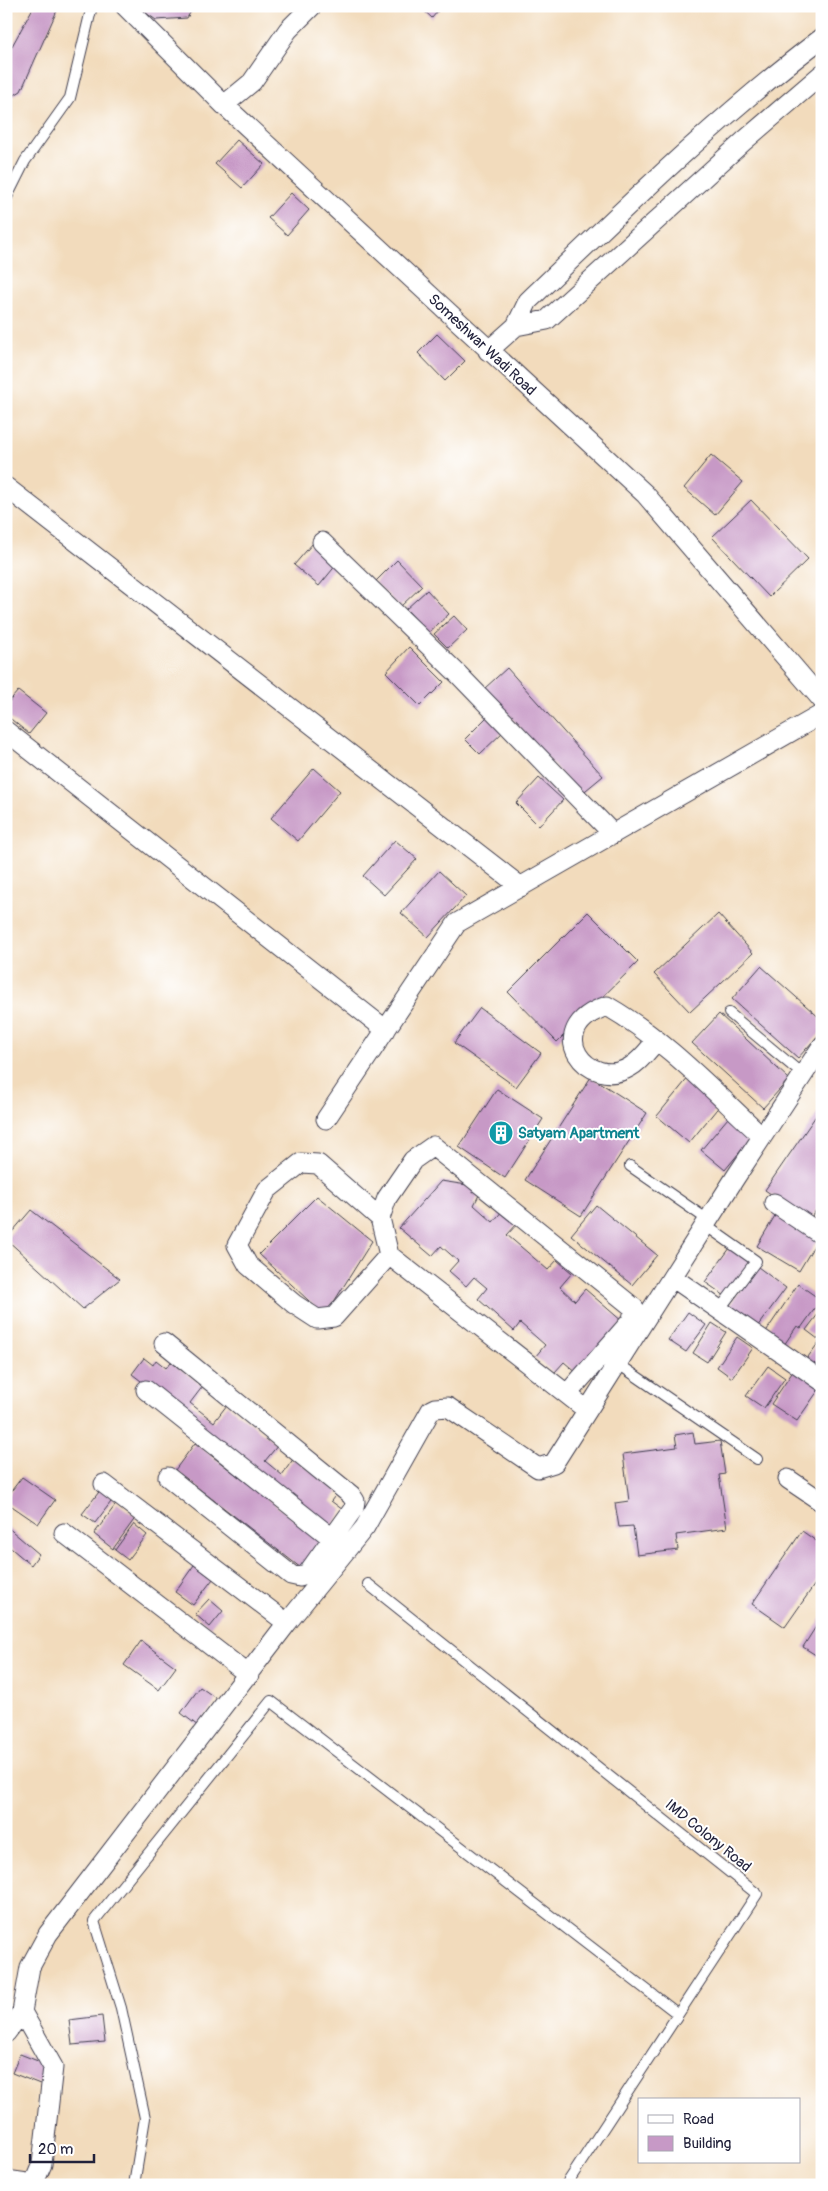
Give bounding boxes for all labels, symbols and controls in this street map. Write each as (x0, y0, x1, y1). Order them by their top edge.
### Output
street label: Someshwar Wadi Road (424, 290, 540, 400)
building icon: Satyam Apartment (488, 1120, 514, 1146)
place label: Satyam Apartment (518, 1124, 640, 1143)
street label: IMD Colony Road (661, 1795, 755, 1877)
legend (638, 2098, 800, 2164)
text: Road (683, 2110, 714, 2129)
scale bar (30, 2131, 94, 2163)
text: Building (683, 2134, 731, 2153)
text: 20 m (38, 2140, 73, 2159)

